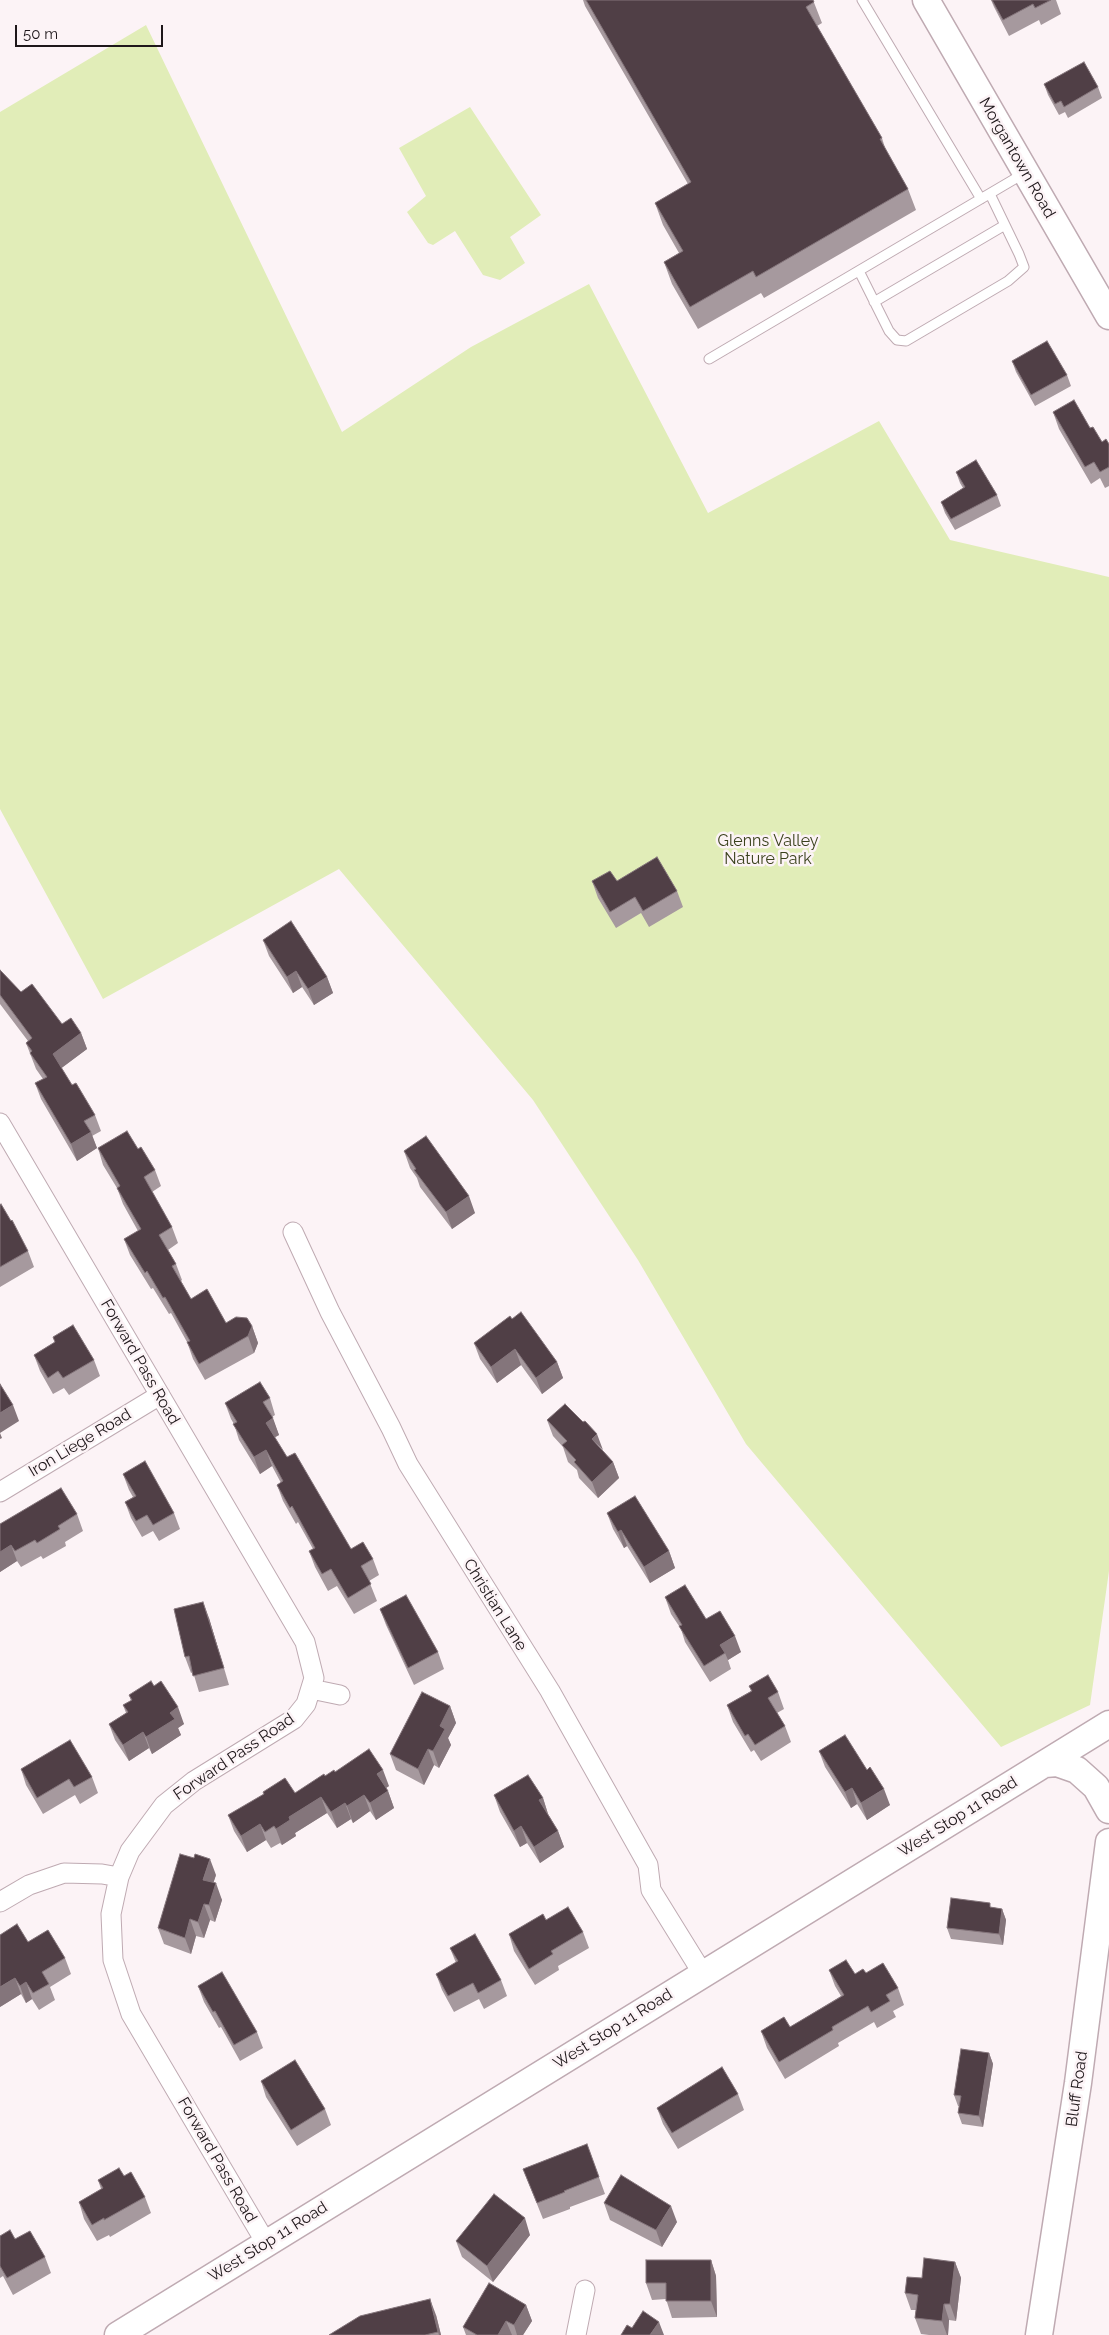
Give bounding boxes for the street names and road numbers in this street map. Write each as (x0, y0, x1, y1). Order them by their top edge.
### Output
street label: Morgantown Road (975, 94, 1059, 222)
street label: Forward Pass Road (96, 1296, 184, 1428)
street label: Iron Liege Road (25, 1405, 135, 1481)
street label: Christian Lane (459, 1555, 531, 1655)
street label: Forward Pass Road (170, 1709, 298, 1805)
street label: West Stop 11 Road (895, 1773, 1021, 1861)
street label: West Stop 11 Road (550, 1985, 676, 2073)
street label: Bluff Road (1062, 2050, 1092, 2128)
street label: Forward Pass Road (173, 2094, 261, 2226)
street label: West Stop 11 Road (205, 2198, 331, 2286)

